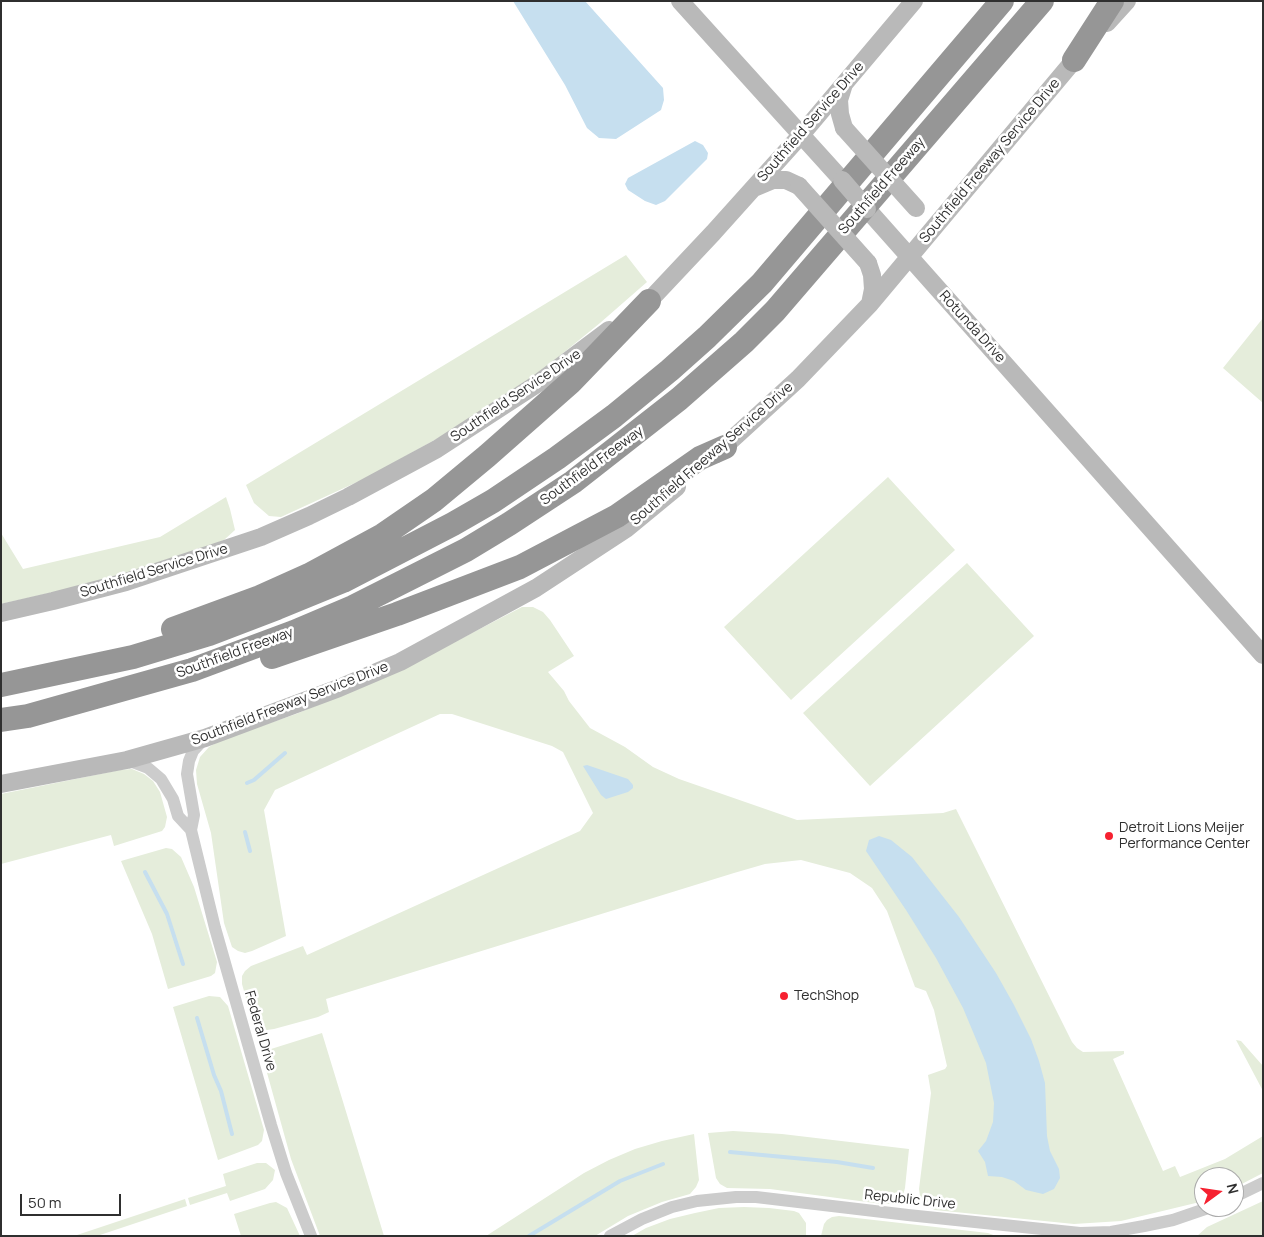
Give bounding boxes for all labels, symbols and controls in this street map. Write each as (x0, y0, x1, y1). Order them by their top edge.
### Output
street label: Southfield Service Drive (754, 59, 868, 185)
street label: Southfield Freeway Service Drive (916, 75, 1064, 247)
street label: Southfield Freeway (835, 134, 929, 238)
street label: Rotunda Drive (935, 288, 1009, 366)
street label: Southfield Service Drive (448, 346, 584, 446)
street label: Southfield Freeway Service Drive (627, 379, 797, 529)
street label: Southfield Freeway (537, 423, 647, 509)
street label: Southfield Service Drive (78, 541, 230, 601)
street label: Southfield Freeway (174, 624, 296, 682)
street label: Southfield Freeway Service Drive (189, 659, 391, 749)
place label: Detroit Lions Meijer Performance Center (1119, 820, 1250, 852)
marker: Detroit Lions Meijer Performance Center (1103, 830, 1115, 842)
place label: TechShop (794, 988, 859, 1004)
street label: Federal Drive (241, 989, 279, 1073)
marker: TechShop (778, 990, 790, 1002)
north arrow (1194, 1167, 1244, 1217)
text: N (1223, 1181, 1244, 1196)
scale bar (22, 1184, 124, 1216)
street label: Republic Drive (864, 1187, 956, 1213)
text: 50 m (28, 1192, 62, 1213)

